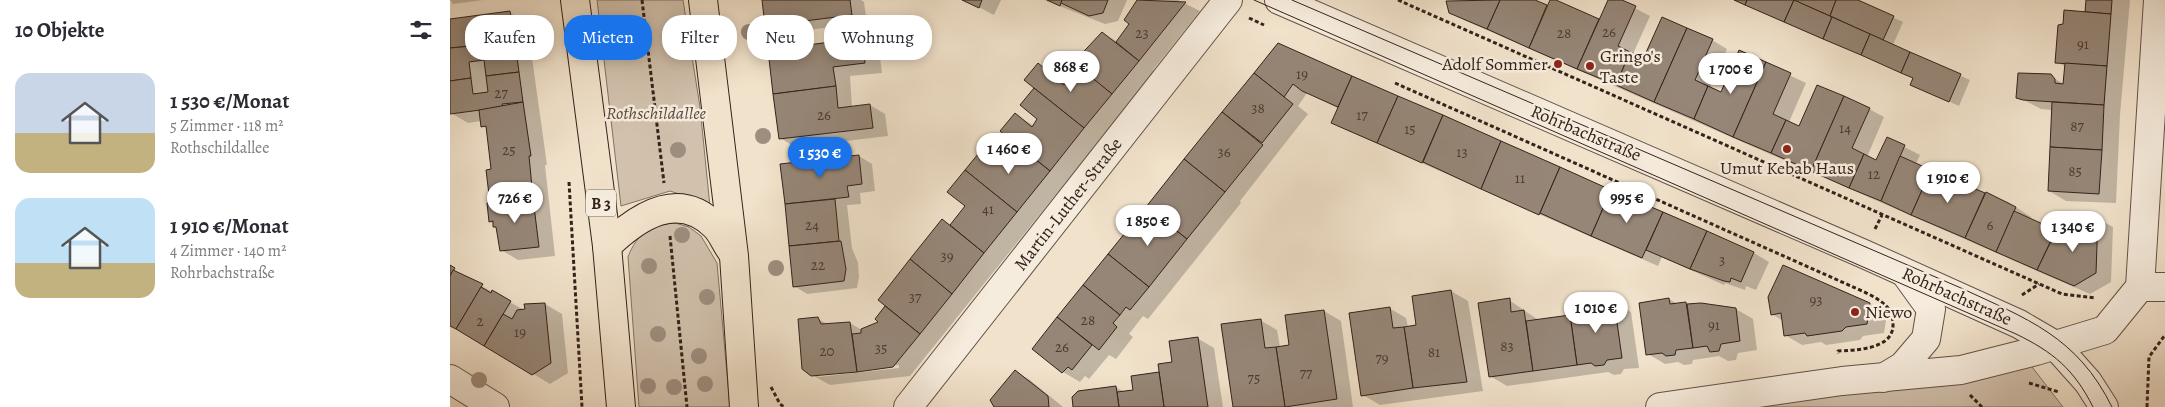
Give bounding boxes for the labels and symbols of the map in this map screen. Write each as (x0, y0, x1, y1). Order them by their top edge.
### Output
house number: 26 (1602, 22, 1616, 42)
house number: 23 (1135, 23, 1149, 43)
house number: 28 (1557, 23, 1571, 43)
house number: 91 (2077, 34, 2089, 54)
place label: Gringo's Taste (1600, 44, 1661, 89)
pin: 868 € (1036, 51, 1106, 93)
place label: Adolf Sommer (1441, 52, 1548, 76)
pin: 1 700 € (1685, 52, 1777, 95)
marker: Adolf Sommer (1552, 58, 1564, 70)
marker: Gringo's Taste (1584, 60, 1596, 72)
house number: 19 (1296, 64, 1308, 84)
house number: 27 (494, 83, 508, 103)
house number: 38 (1251, 98, 1265, 118)
street label: Rohrbachstraße (1527, 99, 1645, 167)
park label: Rothschildallee (606, 101, 707, 125)
house number: 26 (817, 105, 831, 125)
house number: 17 (1356, 105, 1368, 125)
house number: 87 (2070, 116, 2084, 136)
house number: 14 (1839, 118, 1851, 138)
house number: 15 (1404, 119, 1416, 139)
pin: 1 460 € (963, 132, 1055, 175)
street label: Martin-Luther-Straße (1008, 133, 1128, 275)
pin: 1 530 € (774, 136, 866, 179)
house number: 25 (502, 140, 516, 160)
house number: 36 (1217, 142, 1231, 162)
house number: 13 (1456, 142, 1468, 162)
marker: Umut Kebab Haus (1781, 143, 1793, 155)
place label: Umut Kebab Haus (1720, 156, 1854, 180)
house number: 85 (2068, 161, 2082, 181)
pin: 1 910 € (1902, 162, 1994, 204)
house number: 12 (1868, 164, 1880, 184)
house number: 11 (1515, 168, 1525, 188)
pin: 726 € (480, 182, 550, 224)
pin: 995 € (1592, 182, 1662, 224)
road number: B 3 (586, 190, 616, 217)
house number: 41 (982, 199, 994, 219)
pin: 1 850 € (1102, 204, 1194, 247)
pin: 1 340 € (2027, 210, 2119, 253)
house number: 24 (805, 215, 819, 235)
house number: 6 (1987, 215, 1994, 235)
house number: 39 (940, 246, 954, 266)
house number: 3 (1719, 250, 1725, 270)
house number: 22 (811, 255, 825, 275)
street label: Rohrbachstraße (1898, 261, 2016, 331)
house number: 37 (909, 287, 922, 307)
house number: 93 (1809, 290, 1823, 310)
pin: 1 010 € (1550, 292, 1642, 334)
place label: Niewo (1865, 300, 1912, 324)
marker: Niewo (1849, 306, 1861, 318)
house number: 28 (1081, 310, 1095, 330)
house number: 2 (476, 311, 484, 331)
house number: 91 (1708, 315, 1720, 335)
house number: 19 (514, 322, 526, 342)
house number: 83 (1500, 336, 1514, 356)
house number: 26 (1055, 337, 1069, 357)
house number: 35 (875, 338, 887, 358)
house number: 20 (819, 341, 835, 361)
house number: 81 (1428, 342, 1440, 362)
house number: 79 (1375, 348, 1389, 368)
house number: 77 (1300, 363, 1313, 383)
house number: 75 (1248, 368, 1260, 388)

